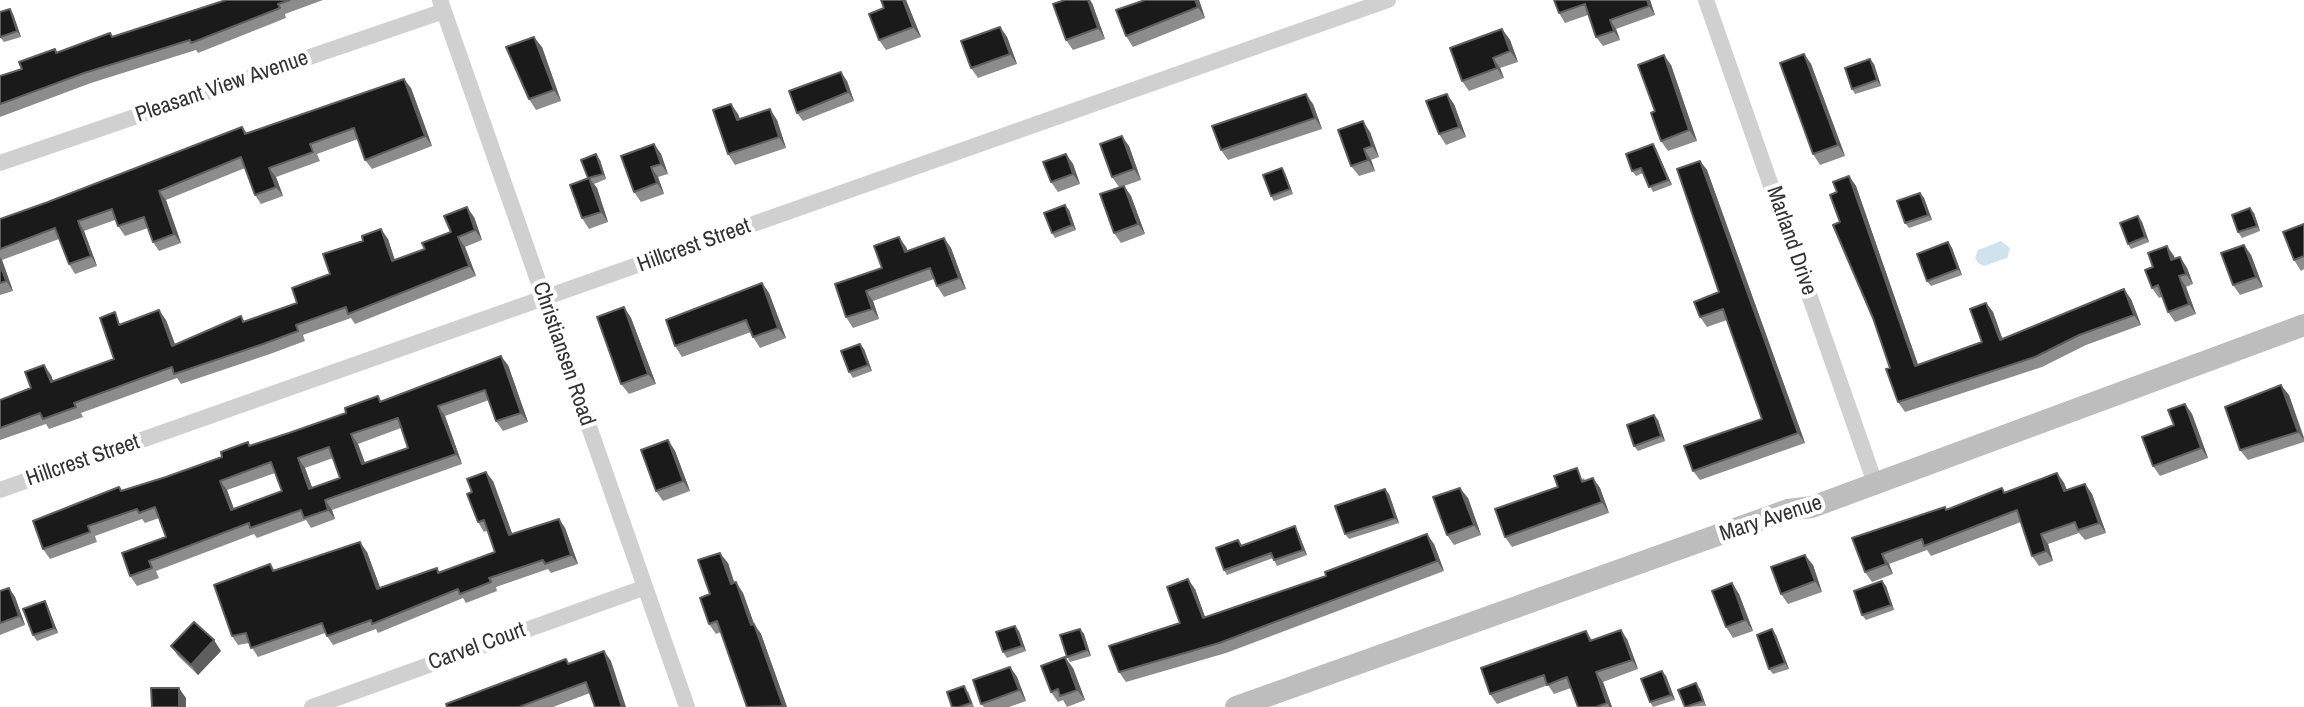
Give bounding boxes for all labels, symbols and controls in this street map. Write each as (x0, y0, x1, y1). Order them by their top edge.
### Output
street label: Pleasant View Avenue (132, 45, 312, 129)
street label: Marland Drive (1760, 183, 1822, 299)
street label: Hillcrest Street (634, 213, 754, 279)
street label: Christiansen Road (526, 279, 600, 429)
street label: Hillcrest Street (23, 429, 143, 493)
street label: Mary Avenue (1717, 490, 1825, 548)
street label: Carvel Court (425, 617, 529, 677)

